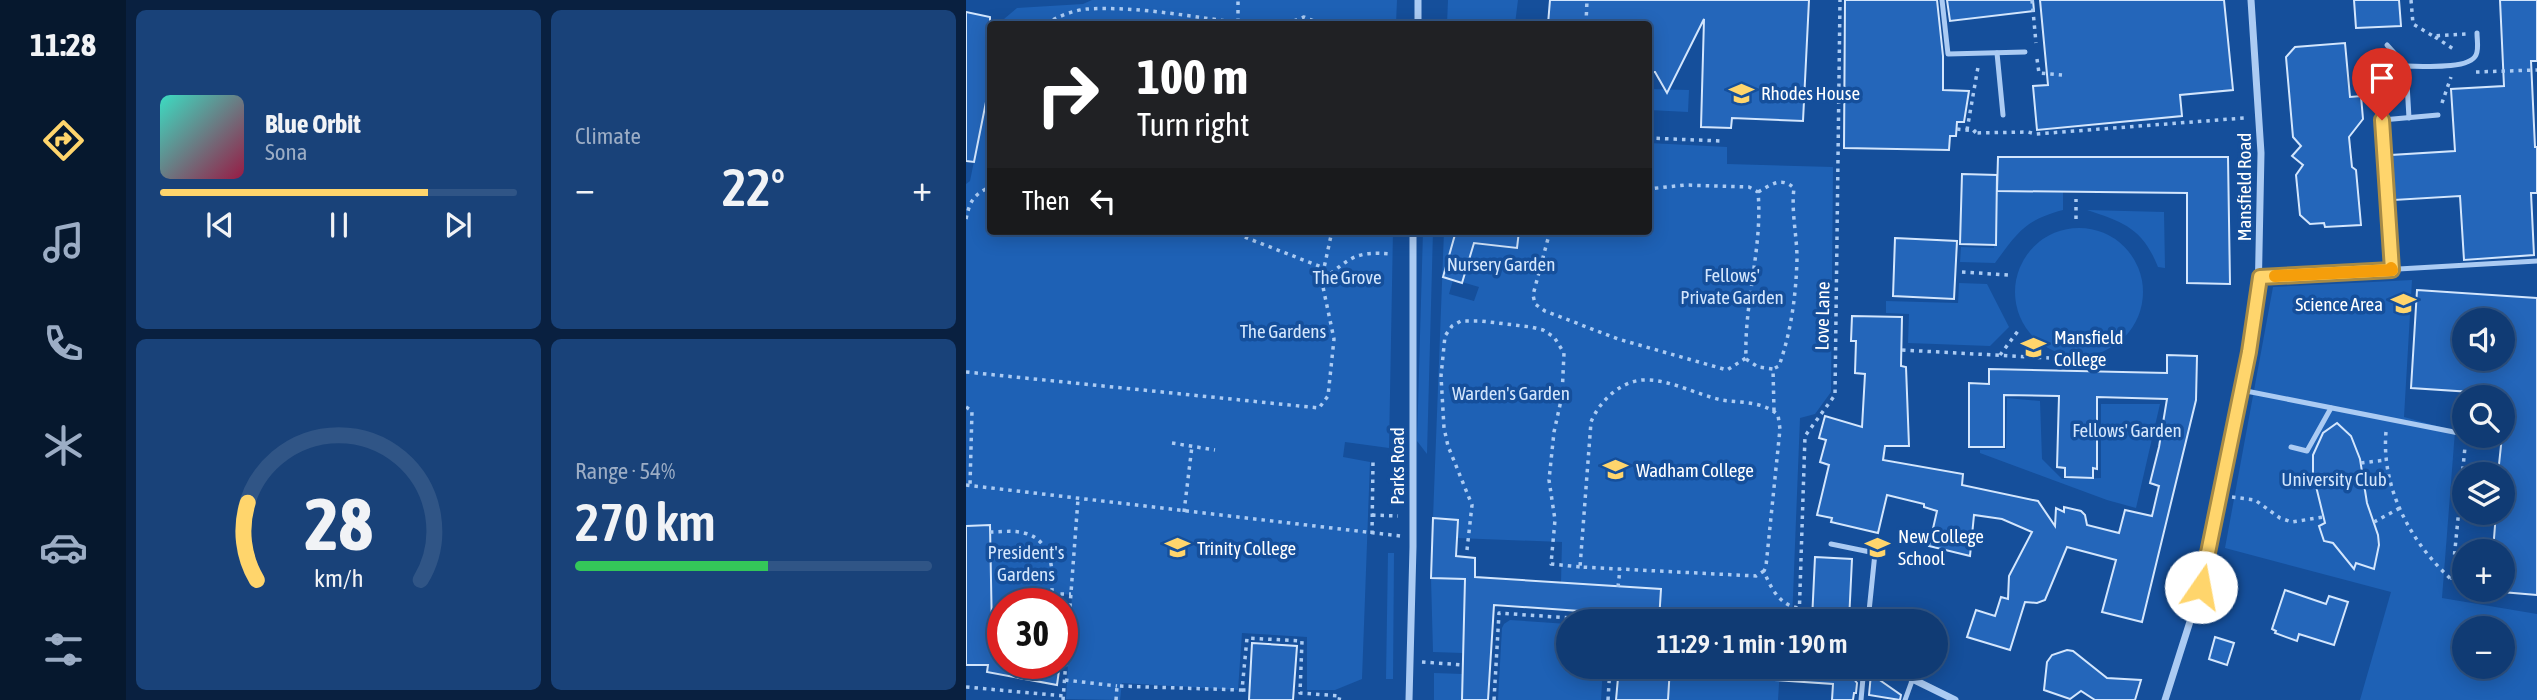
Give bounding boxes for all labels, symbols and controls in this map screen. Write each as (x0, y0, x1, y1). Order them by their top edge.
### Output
text: 11:28 (30, 26, 96, 63)
text: 100 m (1137, 48, 1248, 104)
pin (2352, 48, 2412, 120)
icon: right (1022, 49, 1113, 140)
icon: arrive (2363, 59, 2401, 97)
school or university icon: Rhodes House (1727, 79, 1755, 107)
place label: Rhodes House (1761, 82, 1860, 104)
text: Turn right (1137, 106, 1250, 143)
text: Blue Orbit (265, 109, 361, 139)
icon: directions (39, 116, 88, 165)
text: Climate (575, 123, 641, 149)
street label: Mansfield Road (2233, 133, 2255, 241)
text: Sona (265, 139, 307, 165)
text: 22° (722, 157, 785, 217)
text: − (575, 166, 595, 209)
text: + (912, 166, 932, 209)
icon: left (1084, 182, 1122, 220)
text: Then (1022, 186, 1070, 216)
icon: previous (201, 206, 239, 244)
icon: pause (320, 206, 358, 244)
icon: next (439, 206, 477, 244)
icon: music (39, 218, 88, 267)
park label: Nursery Garden (1447, 253, 1555, 275)
park label: Fellows' Private Garden (1680, 264, 1784, 308)
park label: The Grove (1312, 266, 1382, 288)
street label: Love Lane (1810, 281, 1834, 351)
school or university icon: Science Area (2389, 290, 2417, 318)
place label: Science Area (2295, 293, 2383, 315)
map controls (2452, 308, 2515, 679)
button: sound (2452, 308, 2515, 371)
icon: phone (39, 319, 88, 368)
park label: The Gardens (1240, 320, 1327, 342)
place label: Mansfield College (2054, 326, 2124, 370)
school or university icon: Mansfield College (2020, 334, 2048, 362)
park label: Warden's Garden (1452, 382, 1570, 404)
button: search (2452, 385, 2515, 448)
park label: Fellows' Garden (2072, 419, 2182, 441)
icon: climate (39, 421, 88, 470)
street label: Parks Road (1386, 427, 1408, 505)
school or university icon: Wadham College (1602, 456, 1630, 484)
text: Range · 54% (575, 458, 675, 484)
place label: Wadham College (1636, 459, 1754, 481)
button: layers (2452, 462, 2515, 525)
park label: University Club (2281, 468, 2387, 490)
text: 28 (304, 483, 373, 566)
text: 270 km (575, 492, 716, 552)
icon: car (39, 523, 88, 572)
place label: New College School (1898, 525, 1984, 569)
school or university icon: New College School (1864, 533, 1892, 561)
school or university icon: Trinity College (1163, 534, 1191, 562)
place label: Trinity College (1197, 537, 1296, 559)
button: + (2452, 539, 2515, 602)
park label: President's Gardens (988, 541, 1065, 585)
position arrow (2164, 550, 2238, 624)
text: km/h (314, 564, 363, 592)
speed limit sign: 30 (987, 588, 1078, 679)
button: − (2452, 616, 2515, 679)
icon: filters (39, 625, 88, 674)
text: 11:29 · 1 min · 190 m (1657, 629, 1847, 659)

